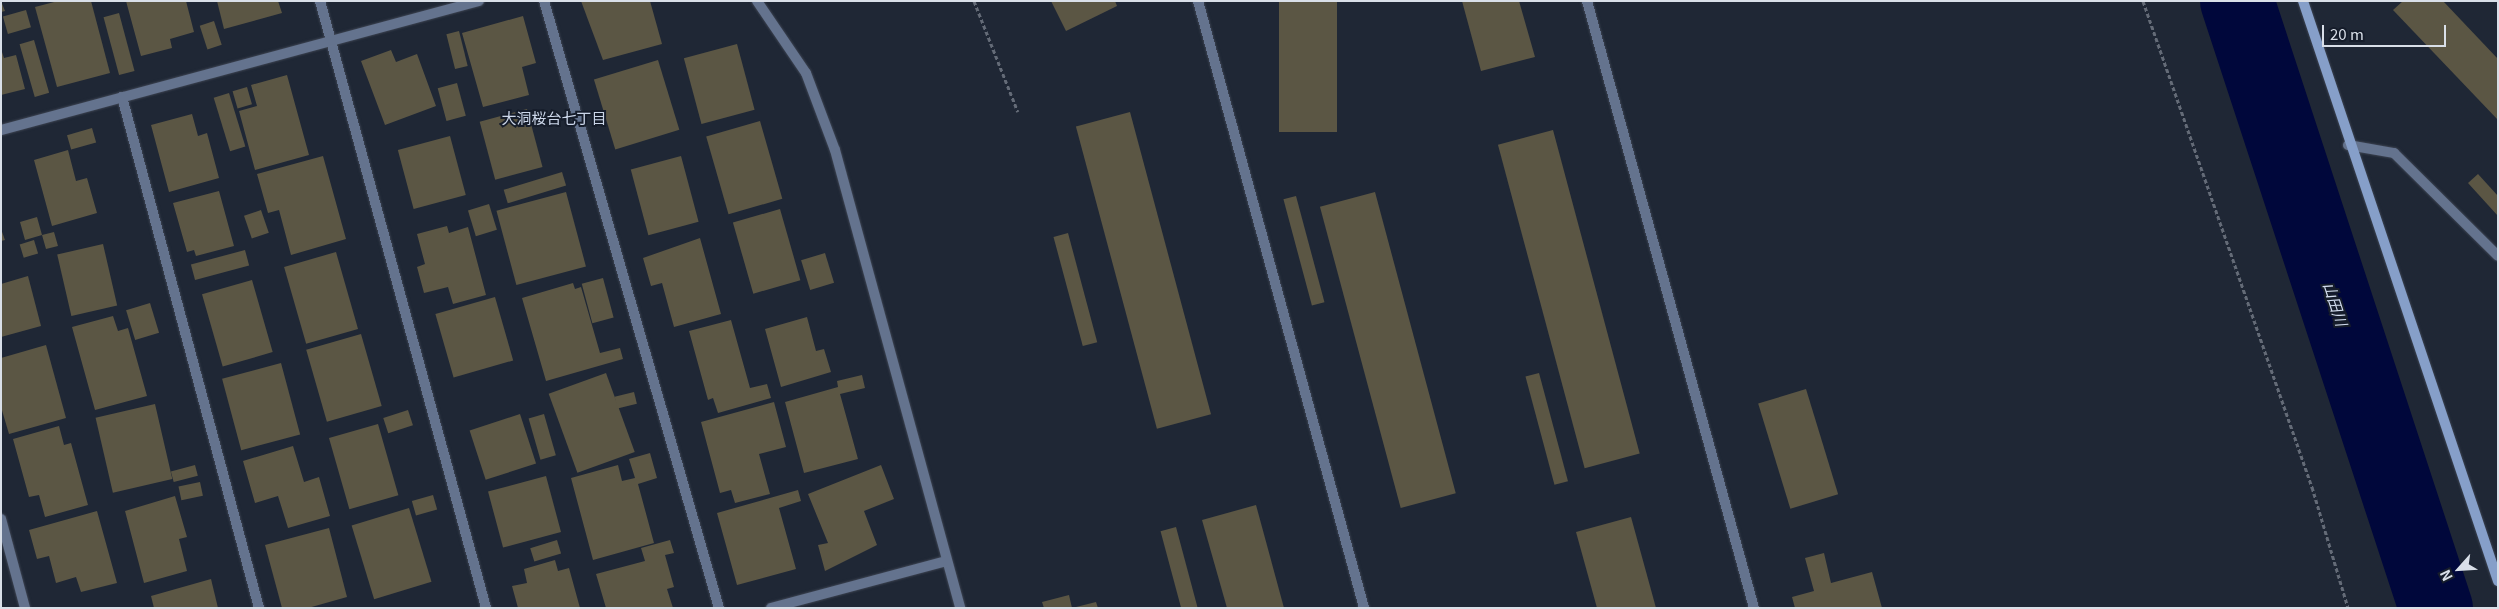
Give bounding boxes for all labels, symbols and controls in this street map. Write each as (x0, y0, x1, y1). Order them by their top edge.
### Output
scale bar (2324, 15, 2448, 47)
text: 20 m (2330, 23, 2364, 44)
district label: 大洞桜台七丁目 (502, 109, 606, 127)
water label: 山田川 (2320, 280, 2352, 328)
north arrow (2434, 544, 2484, 594)
text: N (2434, 566, 2457, 585)

